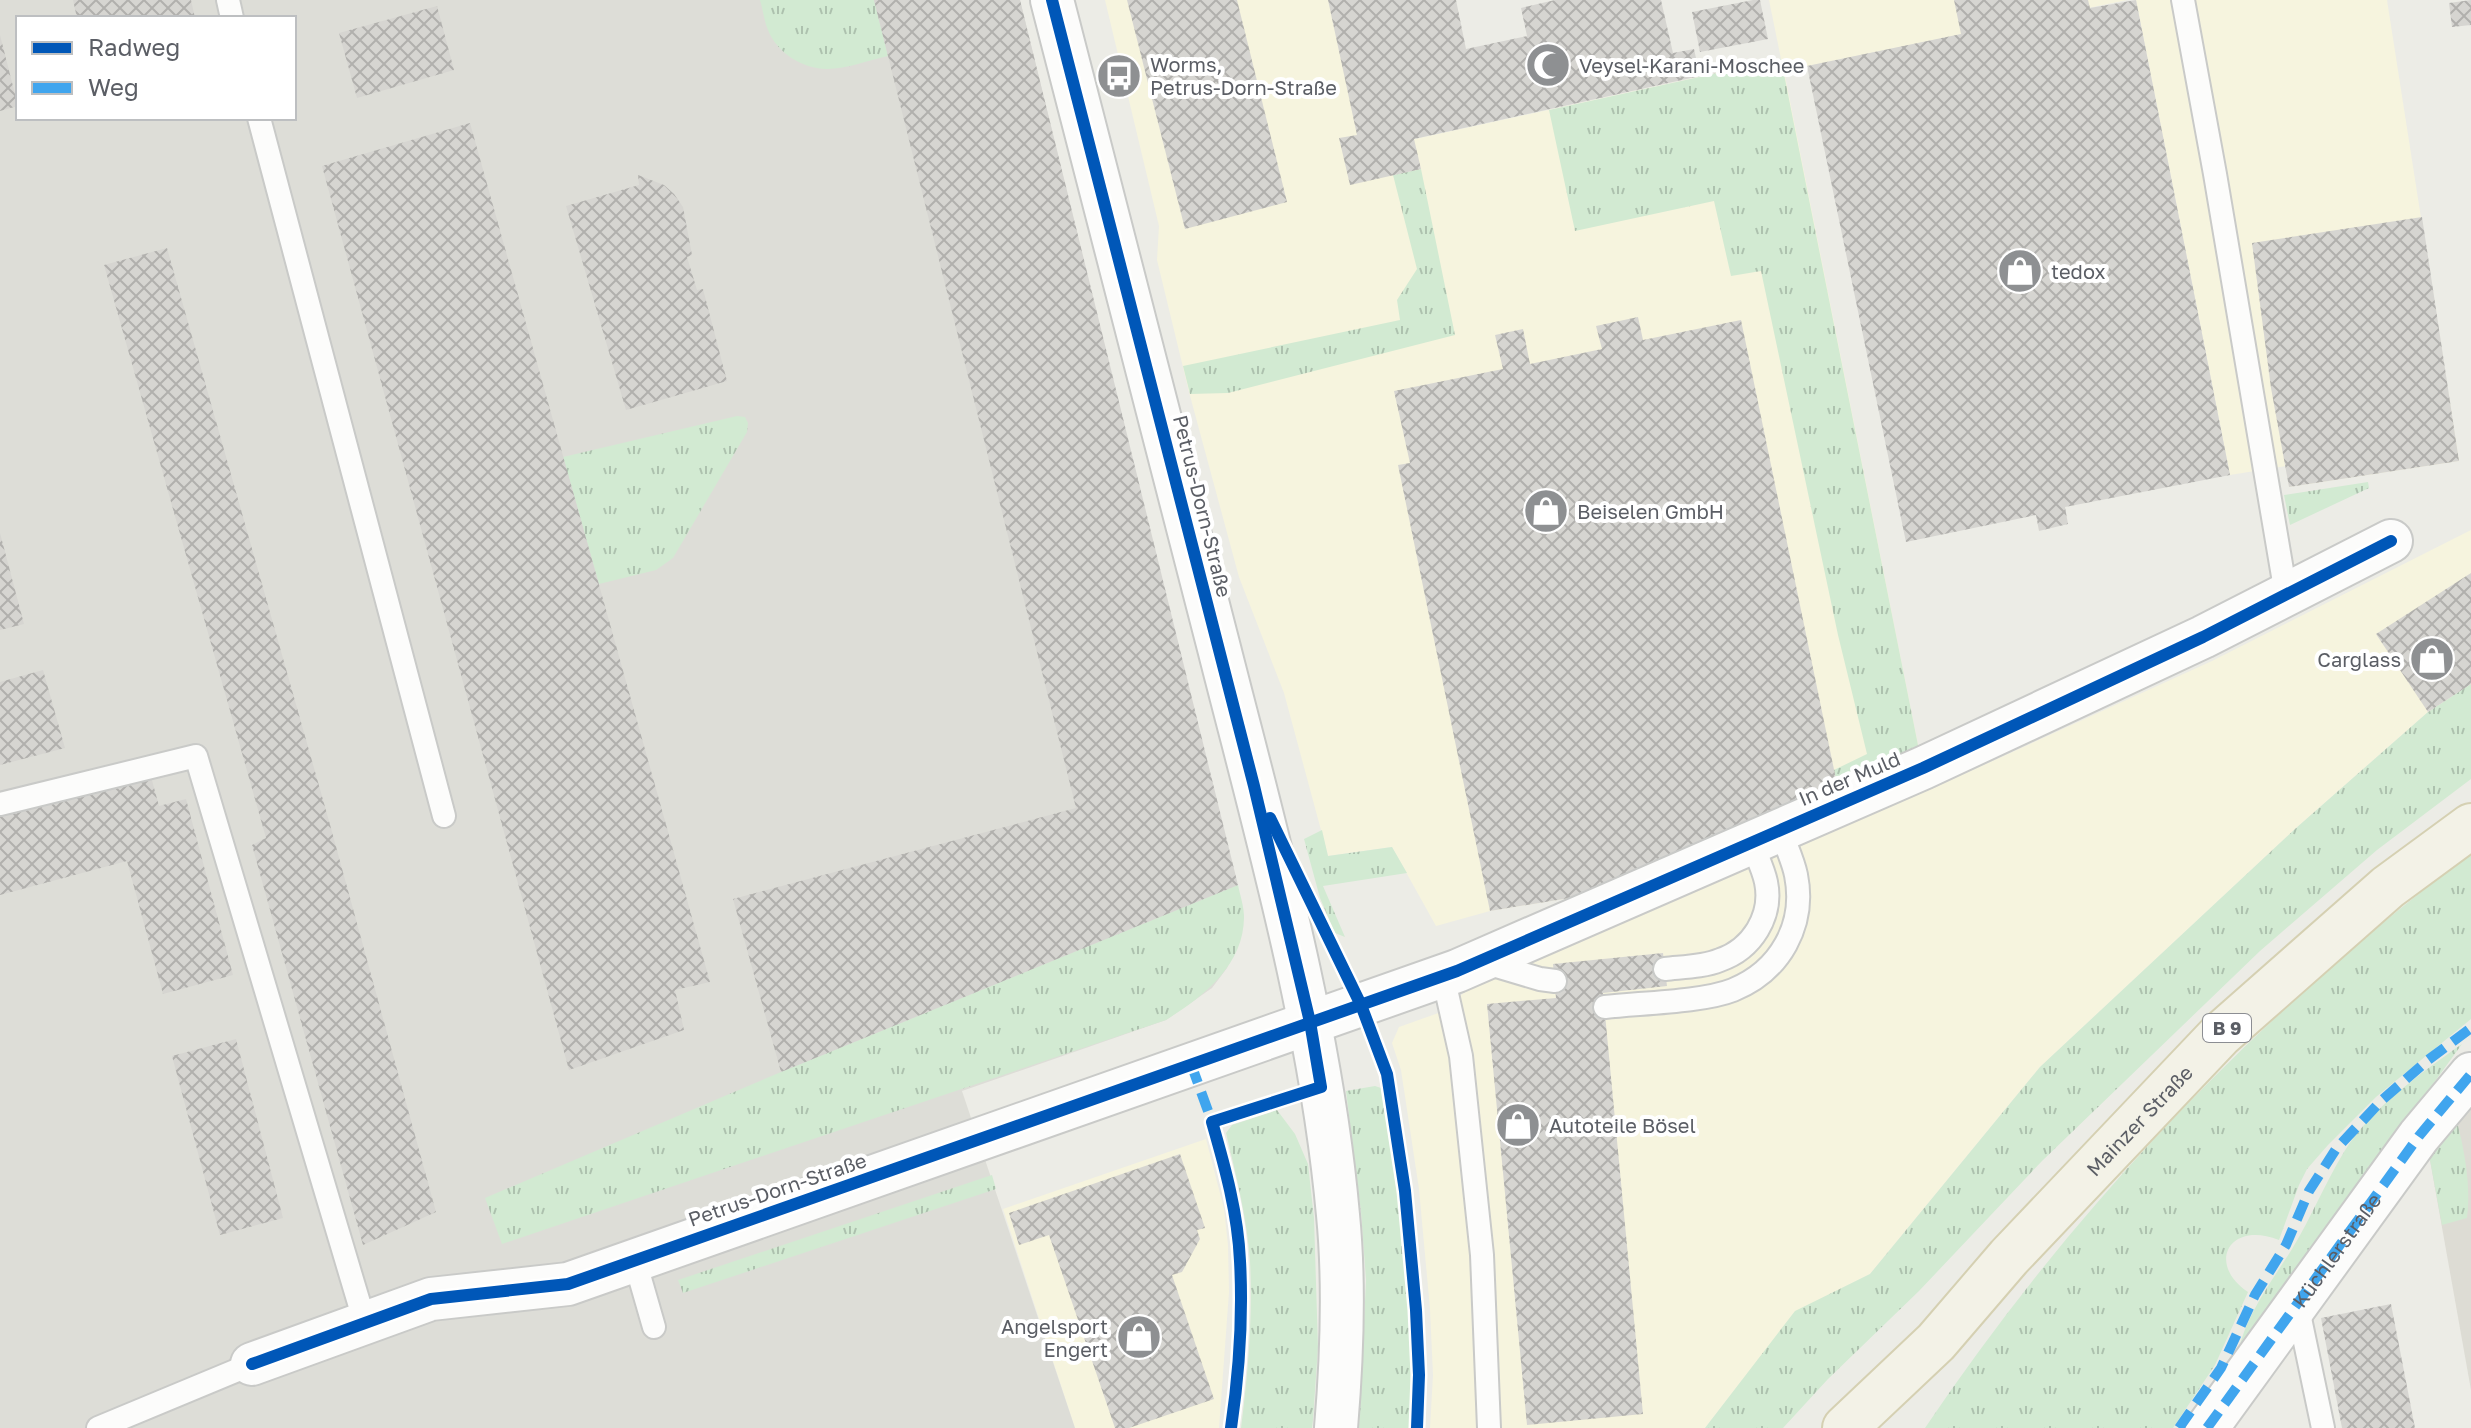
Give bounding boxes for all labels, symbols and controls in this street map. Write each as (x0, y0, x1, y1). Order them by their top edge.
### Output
legend (16, 16, 296, 120)
text: Radweg (88, 32, 180, 61)
mosque icon: Veysel-Karani-Moschee (1524, 41, 1572, 89)
bus stop icon: Worms, Petrus-Dorn-Straße (1095, 52, 1143, 100)
place label: Worms, Petrus-Dorn-Straße (1150, 52, 1337, 99)
place label: Veysel-Karani-Moschee (1579, 53, 1804, 77)
text: Weg (88, 72, 139, 101)
shop icon: tedox (1996, 247, 2044, 295)
place label: tedox (2051, 259, 2106, 283)
street label: Petrus-Dorn-Straße (1169, 412, 1237, 600)
shop icon: Beiselen GmbH (1522, 487, 1570, 535)
place label: Beiselen GmbH (1577, 499, 1724, 523)
shop icon: Carglass (2408, 635, 2456, 683)
place label: Carglass (2317, 647, 2401, 671)
street label: In der Muld (1795, 746, 1903, 810)
road number: B 9 (2203, 1014, 2251, 1042)
street label: Mainzer Straße (2081, 1060, 2197, 1180)
shop icon: Autoteile Bösel (1494, 1101, 1542, 1149)
place label: Autoteile Bösel (1549, 1113, 1696, 1137)
street label: Petrus-Dorn-Straße (685, 1147, 869, 1231)
street label: Küchlerstraße (2287, 1188, 2386, 1312)
shop icon: Angelsport Engert (1115, 1313, 1163, 1361)
place label: Angelsport Engert (1001, 1314, 1108, 1361)

